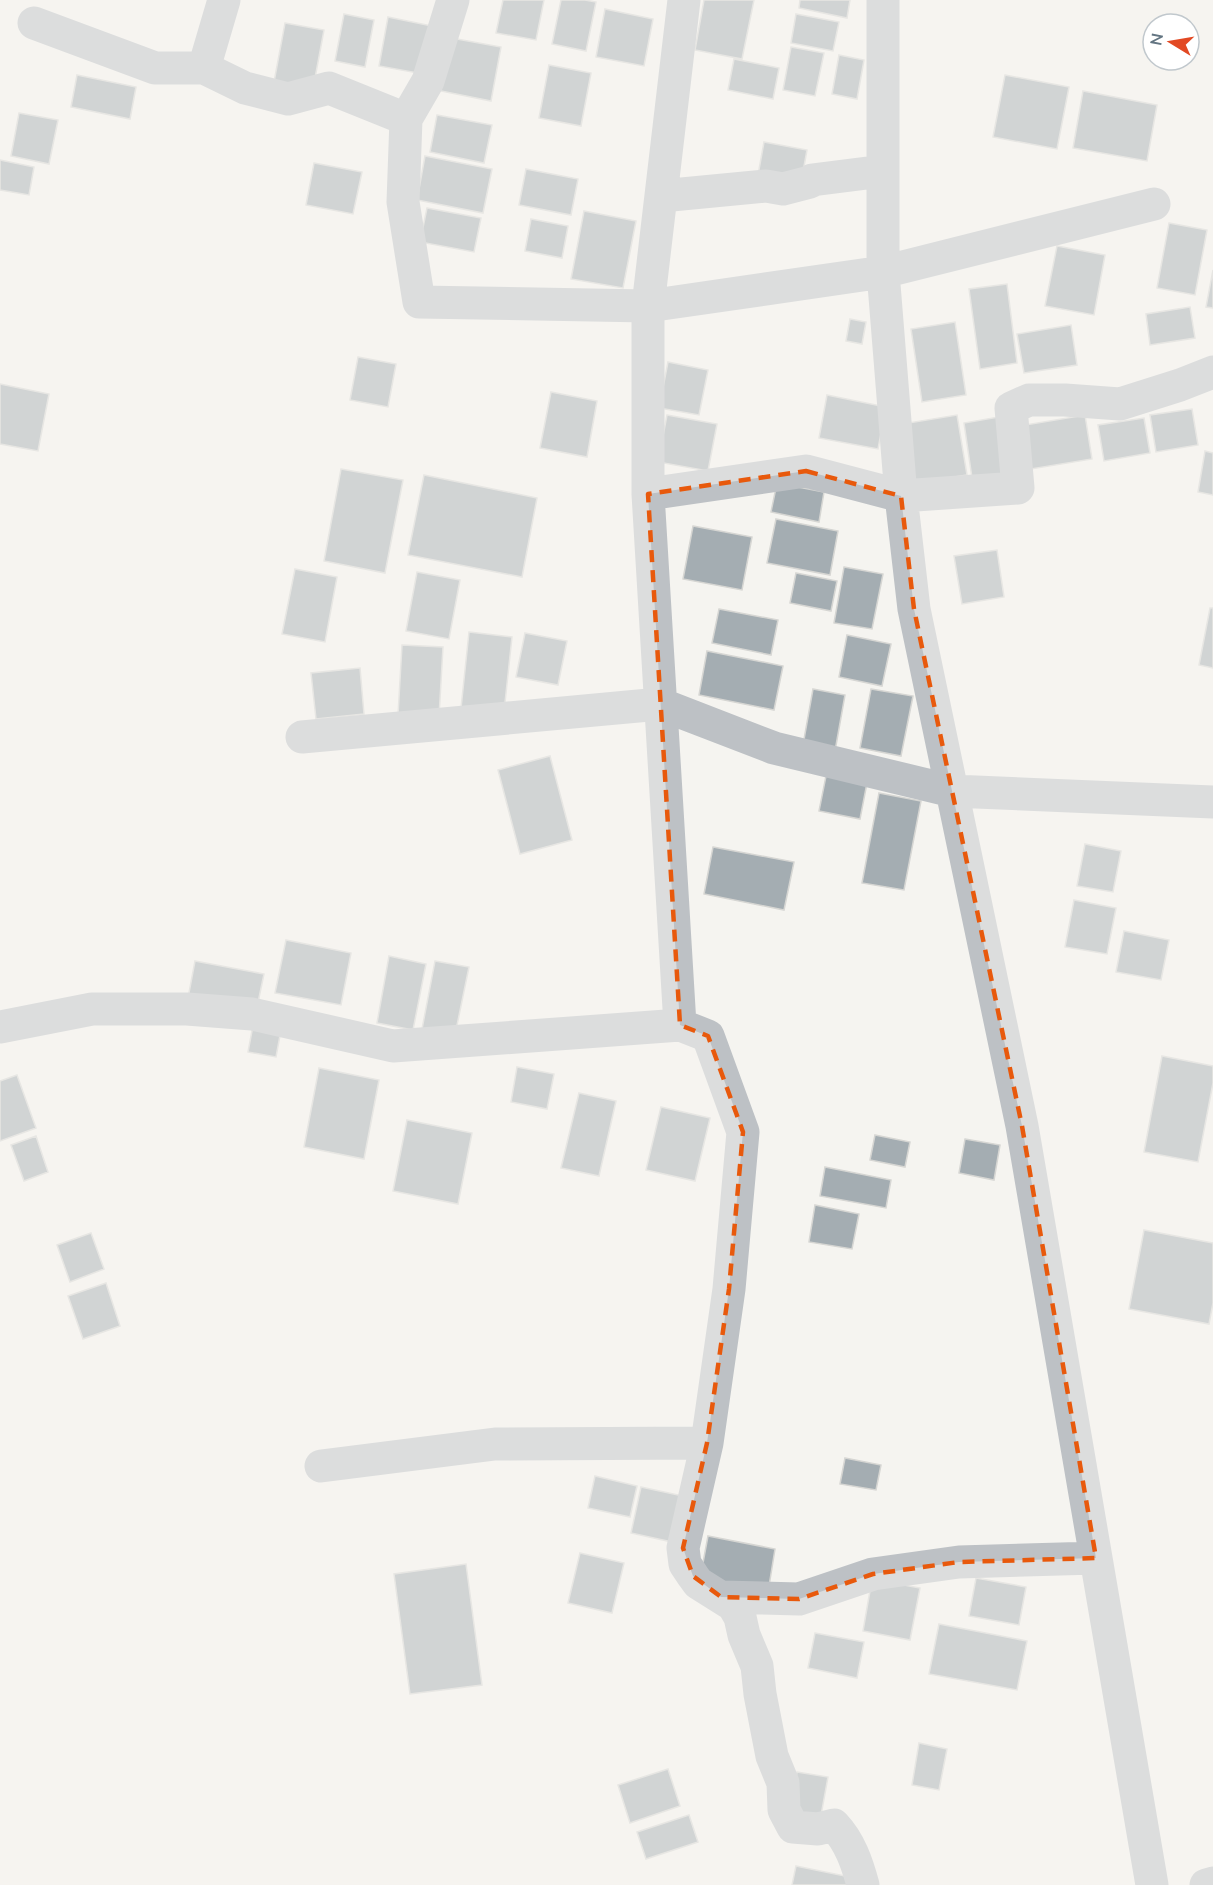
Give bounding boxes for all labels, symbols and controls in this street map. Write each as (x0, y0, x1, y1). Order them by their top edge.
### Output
north arrow (1141, 12, 1201, 72)
text: N (1145, 31, 1169, 47)

